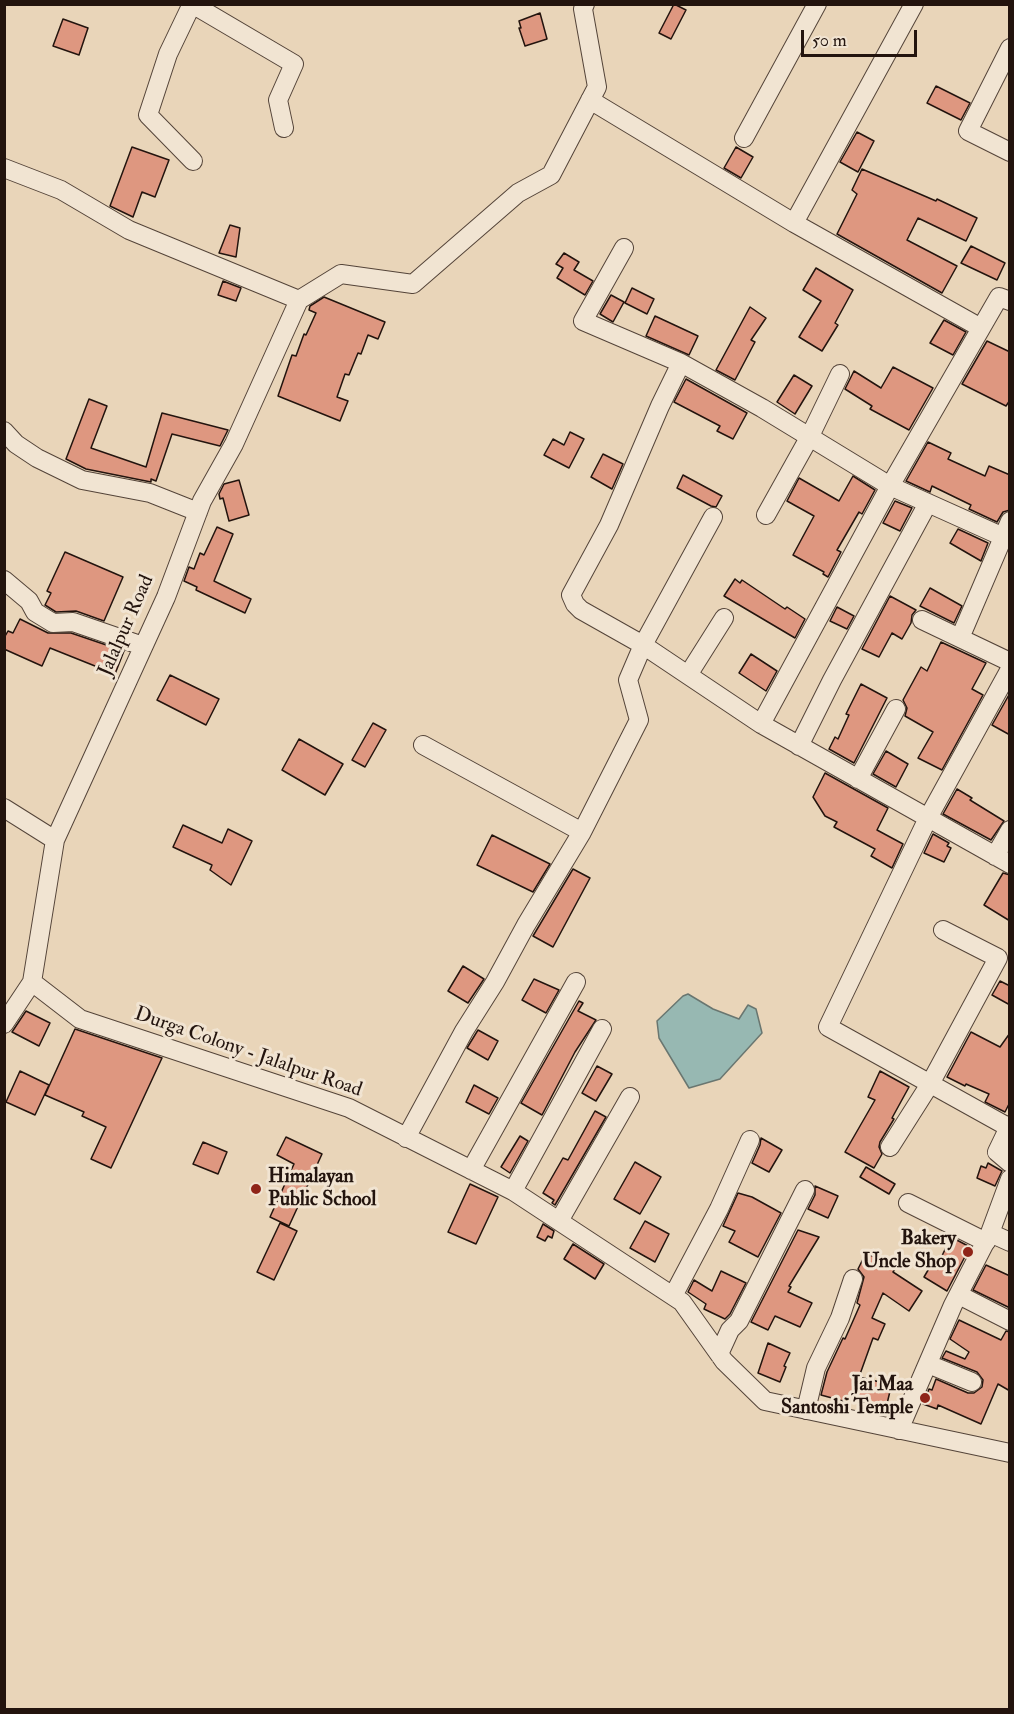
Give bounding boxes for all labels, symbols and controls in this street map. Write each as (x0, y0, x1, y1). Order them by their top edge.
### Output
scale bar (804, 18, 920, 56)
text: 50 m (812, 29, 847, 52)
street label: Jalalpur Road (94, 572, 160, 680)
street label: Durga Colony - Jalalpur Road (131, 1003, 365, 1103)
place label: Himalayan Public School (268, 1166, 376, 1213)
marker: Himalayan Public School (249, 1182, 263, 1196)
place label: Bakery Uncle Shop (862, 1228, 956, 1275)
marker: Bakery Uncle Shop (961, 1245, 975, 1259)
place label: Jai Maa Santoshi Temple (781, 1374, 913, 1421)
marker: Jai Maa Santoshi Temple (918, 1391, 932, 1405)

